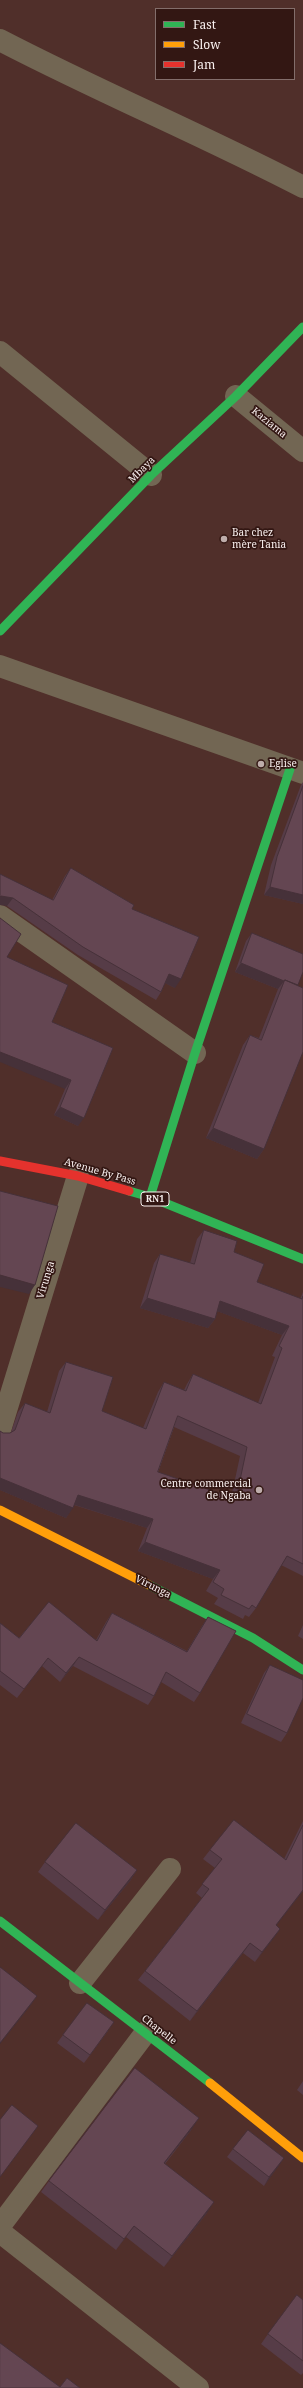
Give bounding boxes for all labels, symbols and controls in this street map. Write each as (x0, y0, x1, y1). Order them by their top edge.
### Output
legend (155, 8, 295, 80)
text: Fast (193, 16, 216, 33)
text: Slow (193, 36, 221, 53)
text: Jam (193, 56, 215, 73)
street label: Kaziama (249, 405, 289, 441)
street label: Mbaya (126, 454, 158, 486)
place label: Bar chez mère Tania (232, 527, 286, 550)
marker: Bar chez mère Tania (219, 534, 229, 544)
place label: Eglise (269, 758, 297, 770)
marker: Eglise (256, 759, 266, 769)
street label: Avenue By Pass (63, 1156, 137, 1188)
road number: RN1 (141, 1192, 169, 1206)
street label: Virunga (35, 1260, 57, 1300)
place label: Centre commercial de Ngaba (160, 1478, 251, 1502)
marker: Centre commercial de Ngaba (254, 1485, 264, 1495)
street label: Virunga (133, 1573, 173, 1601)
street label: Chapelle (139, 2013, 179, 2047)

